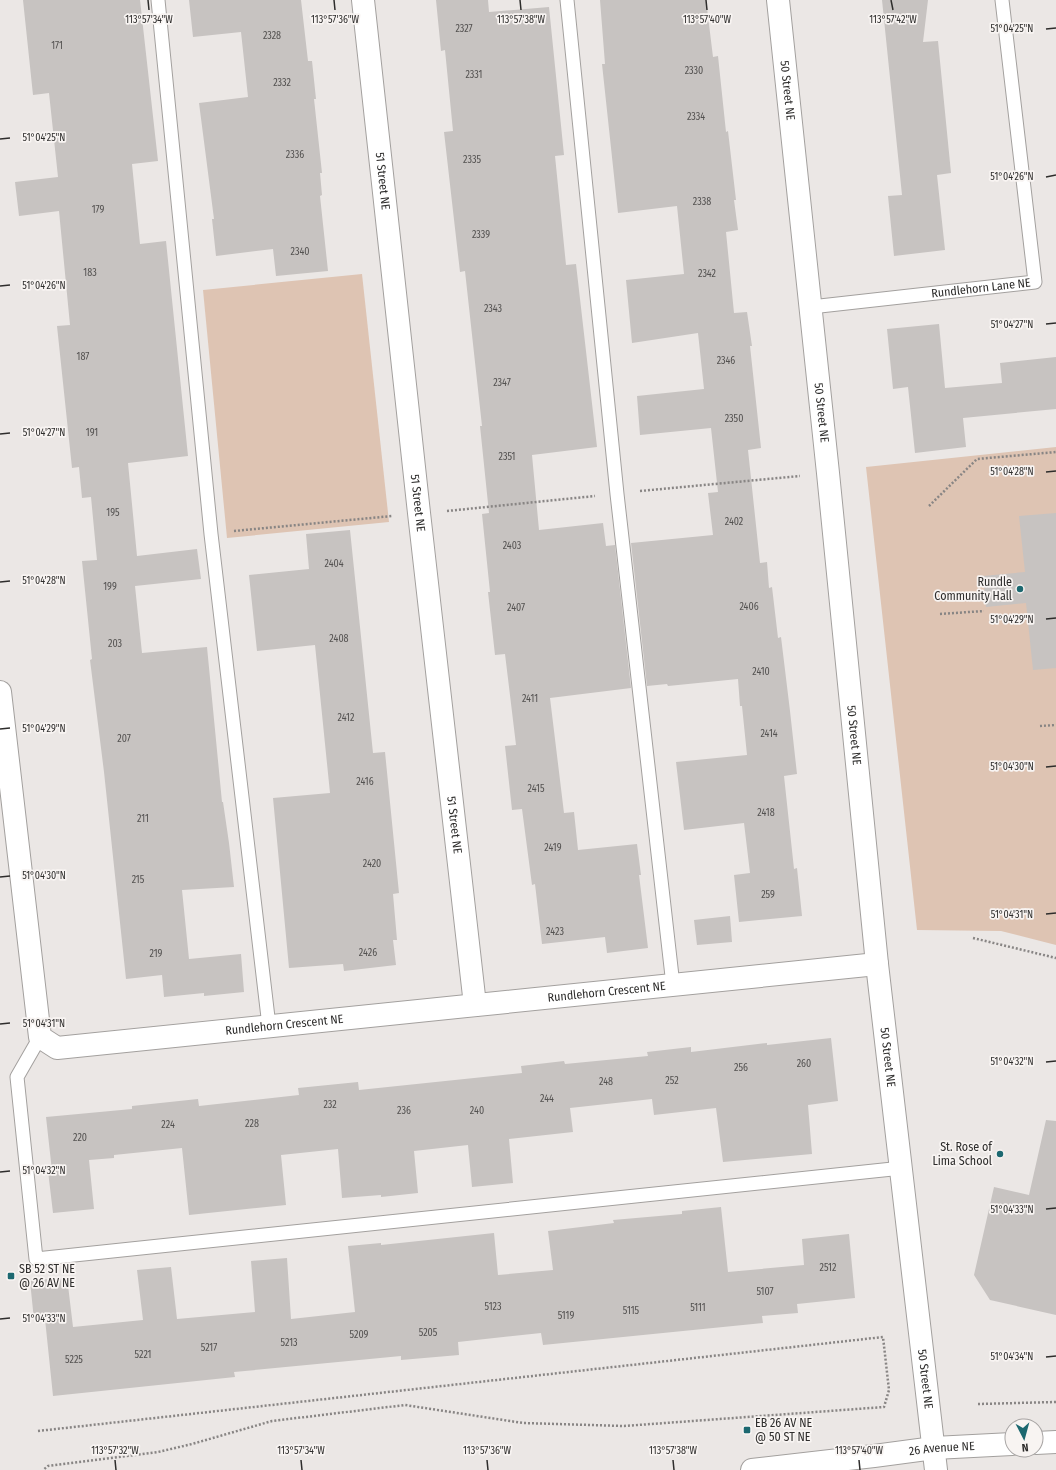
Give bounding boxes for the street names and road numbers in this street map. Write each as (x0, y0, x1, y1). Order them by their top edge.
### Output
street label: 50 Street NE (777, 60, 798, 121)
street label: 51 Street NE (373, 151, 393, 211)
street label: Rundlehorn Lane NE (931, 276, 1032, 301)
street label: 50 Street NE (812, 382, 832, 444)
street label: 51 Street NE (408, 474, 428, 533)
street label: 50 Street NE (844, 705, 864, 766)
street label: 51 Street NE (444, 795, 465, 855)
street label: Rundlehorn Crescent NE (547, 979, 667, 1005)
street label: Rundlehorn Crescent NE (225, 1012, 344, 1038)
street label: 50 Street NE (877, 1027, 898, 1088)
street label: 50 Street NE (915, 1349, 936, 1410)
street label: 26 Avenue NE (908, 1439, 975, 1458)

